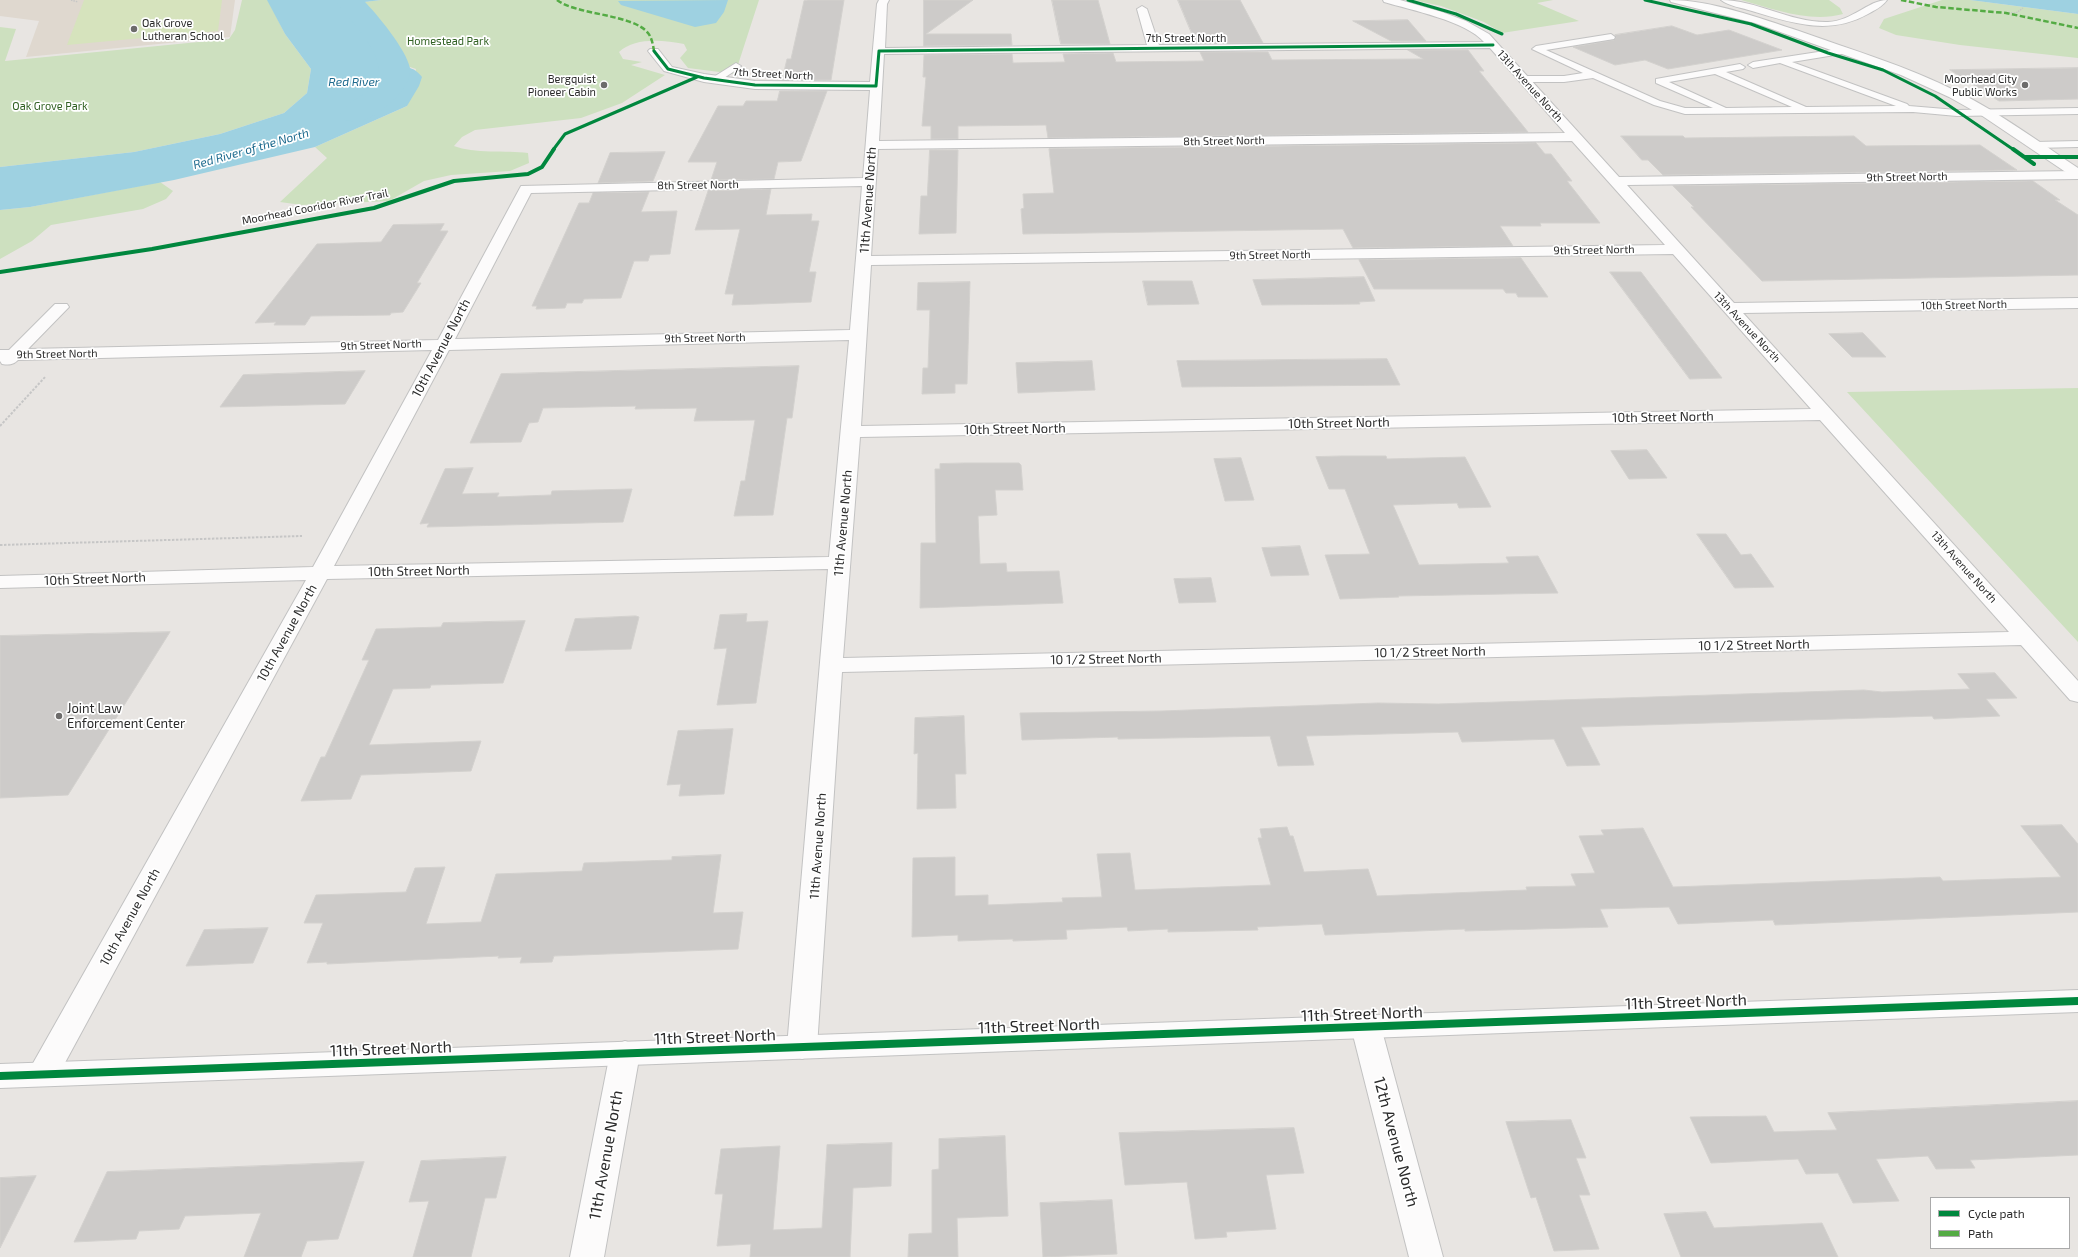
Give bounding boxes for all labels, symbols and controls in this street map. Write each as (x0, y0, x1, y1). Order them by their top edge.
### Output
place label: Oak Grove Lutheran School (142, 16, 223, 42)
marker: Oak Grove Lutheran School (129, 24, 139, 34)
street label: 7th Street North (1146, 31, 1226, 45)
park label: Homestead Park (407, 34, 489, 48)
street label: 13th Avenue North (1494, 47, 1566, 125)
street label: 7th Street North (732, 65, 814, 83)
place label: Bergquist Pioneer Cabin (528, 72, 596, 98)
place label: Moorhead City Public Works (1944, 72, 2017, 98)
water label: Red River (328, 75, 380, 89)
marker: Bergquist Pioneer Cabin (599, 80, 609, 90)
marker: Moorhead City Public Works (2020, 80, 2030, 90)
park label: Oak Grove Park (12, 99, 88, 113)
water label: Red River of the North (191, 126, 311, 172)
street label: 8th Street North (1183, 134, 1265, 148)
street label: 11th Avenue North (857, 146, 879, 254)
street label: 9th Street North (1866, 170, 1948, 184)
street label: 8th Street North (657, 178, 739, 192)
street label: Moorhead Cooridor River Trail (241, 186, 389, 228)
street label: 9th Street North (1553, 243, 1635, 257)
street label: 9th Street North (1229, 248, 1311, 262)
street label: 13th Avenue North (1711, 289, 1783, 365)
street label: 10th Avenue North (408, 296, 474, 400)
street label: 10th Street North (1921, 298, 2007, 312)
street label: 9th Street North (664, 331, 746, 345)
street label: 9th Street North (340, 337, 422, 353)
street label: 9th Street North (16, 347, 98, 361)
street label: 10th Street North (1612, 408, 1714, 426)
street label: 10th Street North (1288, 414, 1390, 432)
street label: 10th Street North (964, 420, 1066, 438)
street label: 11th Avenue North (831, 469, 855, 577)
street label: 13th Avenue North (1928, 528, 2000, 606)
street label: 10th Street North (368, 562, 470, 580)
street label: 10th Street North (44, 569, 146, 589)
street label: 10th Avenue North (254, 581, 320, 685)
street label: 10 1/2 Street North (1698, 636, 1810, 654)
street label: 10 1/2 Street North (1374, 643, 1486, 661)
street label: 10 1/2 Street North (1050, 650, 1162, 668)
place label: Joint Law Enforcement Center (67, 701, 185, 732)
marker: Joint Law Enforcement Center (54, 711, 64, 721)
street label: 11th Avenue North (807, 792, 829, 900)
street label: 10th Avenue North (97, 865, 163, 969)
street label: 11th Street North (1625, 990, 1747, 1014)
street label: 11th Street North (1301, 1002, 1423, 1026)
street label: 11th Street North (978, 1014, 1100, 1038)
street label: 11th Street North (654, 1025, 776, 1049)
street label: 11th Street North (330, 1037, 452, 1061)
street label: 12th Avenue North (1369, 1075, 1423, 1209)
street label: 11th Avenue North (585, 1089, 627, 1221)
legend (1930, 1197, 2070, 1249)
text: Cycle path (1968, 1206, 2025, 1220)
text: Path (1968, 1226, 1993, 1240)

